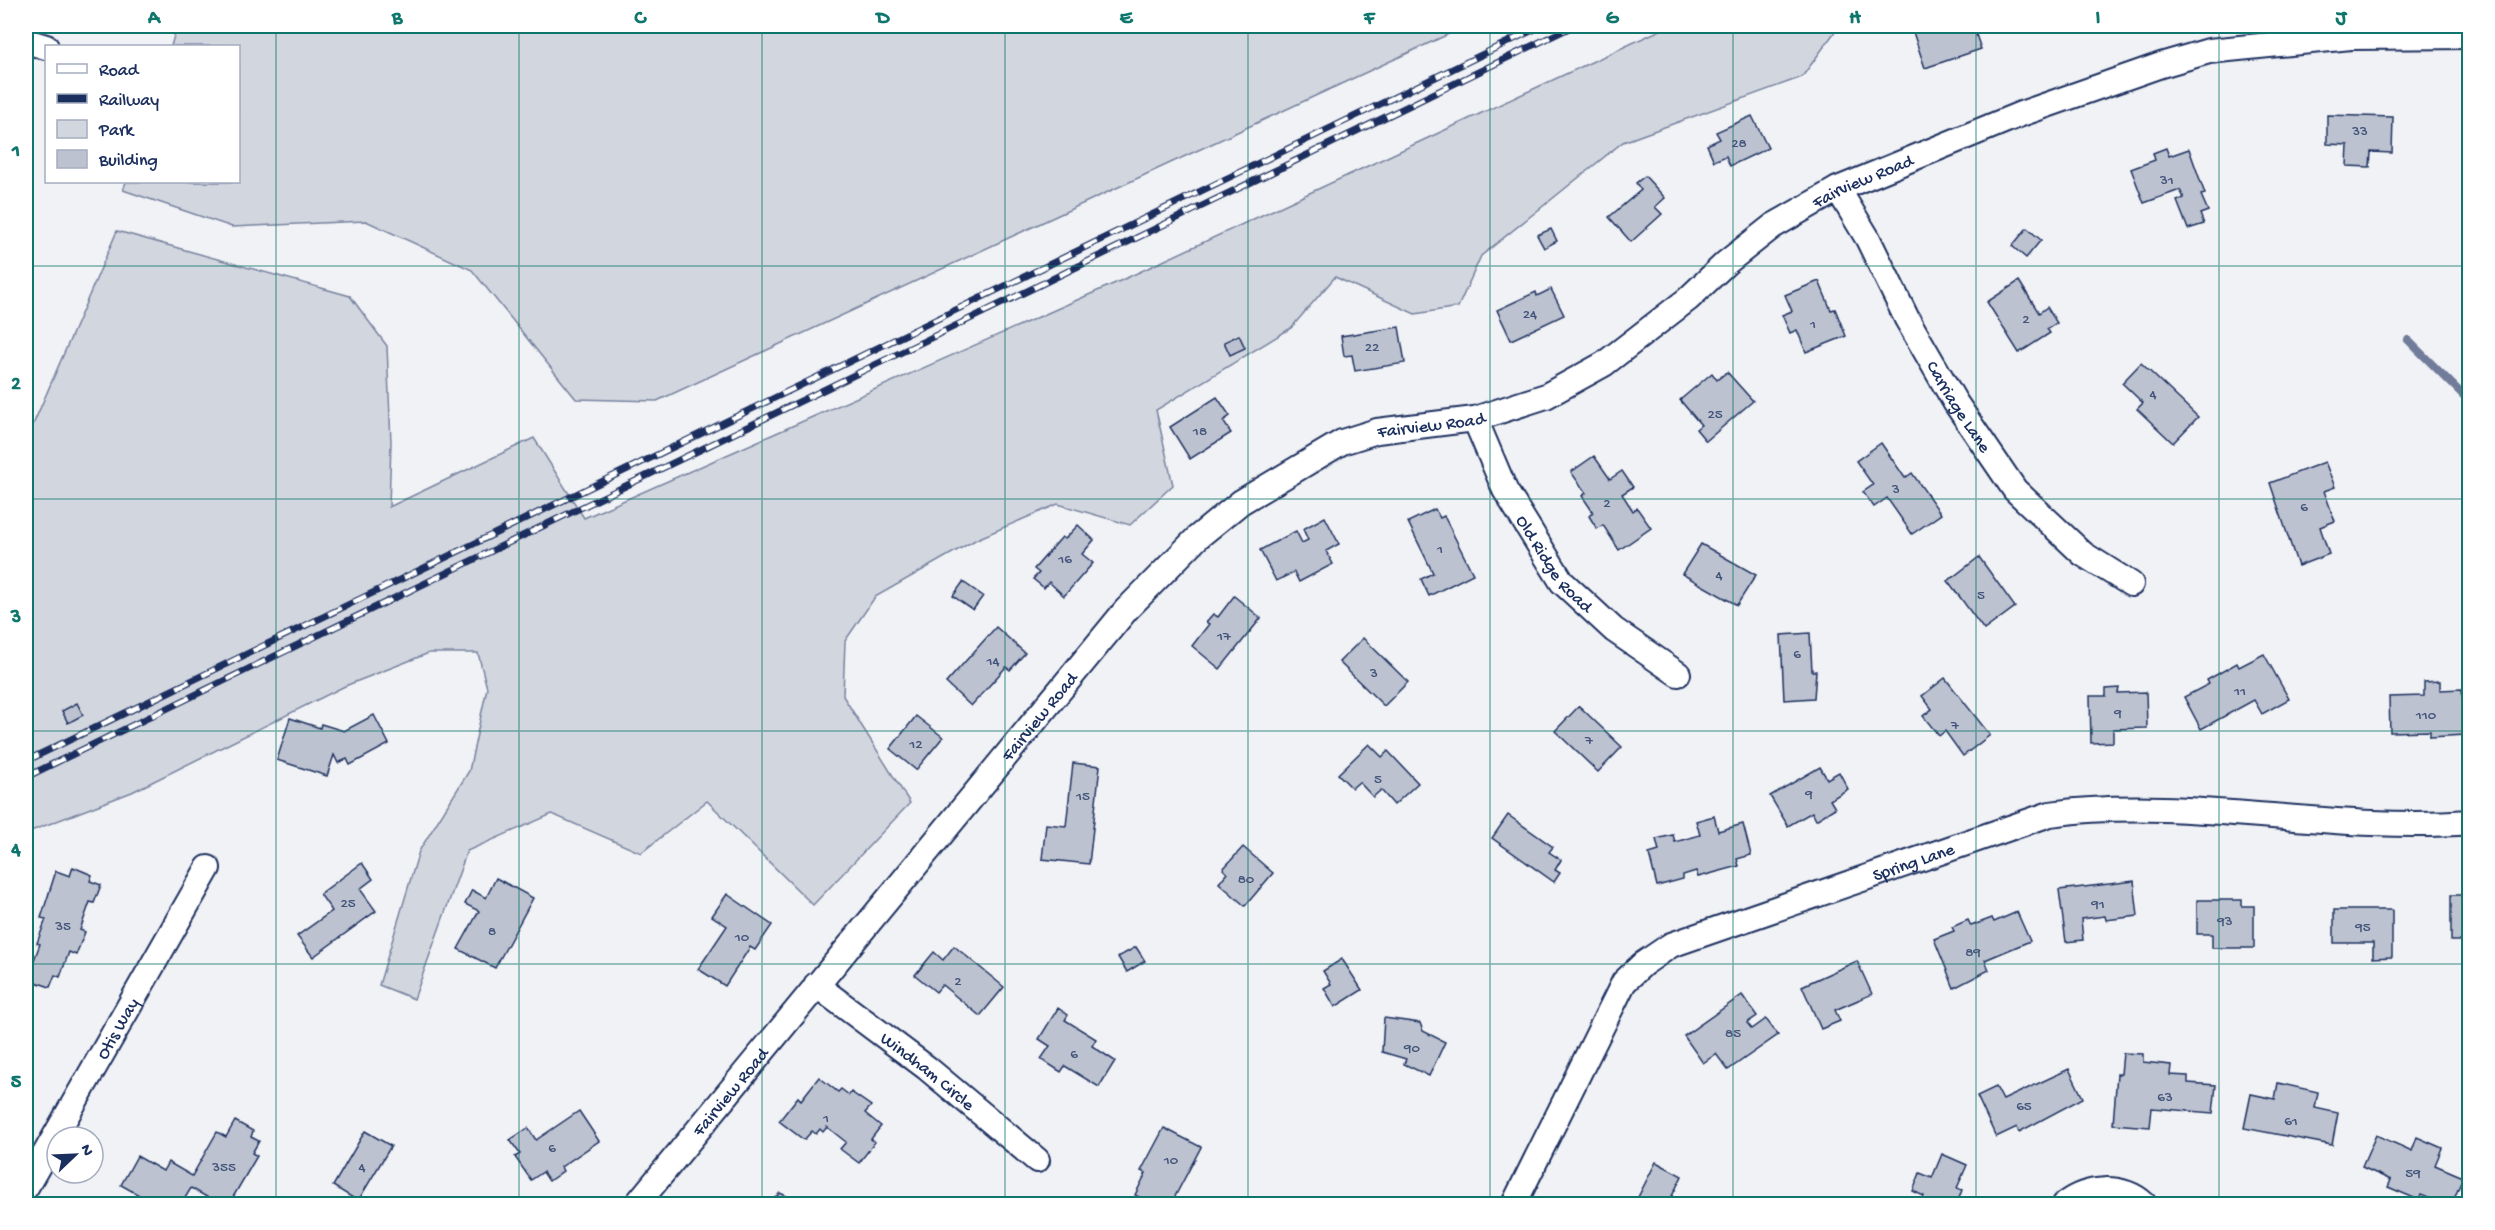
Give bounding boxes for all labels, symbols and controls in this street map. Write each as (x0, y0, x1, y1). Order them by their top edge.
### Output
text: A (147, 8, 162, 31)
text: B (391, 8, 403, 31)
text: C (634, 8, 648, 31)
text: D (874, 8, 890, 31)
text: E (1120, 8, 1134, 31)
text: F (1363, 8, 1376, 31)
text: G (1606, 8, 1620, 31)
text: H (1849, 8, 1861, 31)
text: I (2096, 8, 2101, 31)
text: J (2335, 8, 2348, 31)
legend (45, 45, 240, 183)
text: Road (99, 61, 140, 82)
text: Railway (99, 91, 159, 112)
text: Park (98, 121, 135, 142)
house number: 33 (2351, 123, 2368, 141)
house number: 28 (1731, 135, 1747, 153)
text: 1 (11, 141, 20, 164)
text: Building (98, 151, 158, 172)
street label: Fairview Road (1808, 151, 1918, 215)
house number: 31 (2159, 172, 2174, 190)
house number: 24 (1523, 306, 1537, 324)
house number: 2 (2022, 311, 2030, 329)
house number: 1 (1809, 316, 1816, 334)
house number: 22 (1365, 339, 1379, 357)
street label: Carriage Lane (1920, 358, 1995, 458)
text: 2 (11, 374, 21, 397)
house number: 4 (2149, 386, 2157, 404)
house number: 25 (1707, 406, 1723, 424)
street label: Fairview Road (1375, 408, 1490, 444)
house number: 18 (1192, 423, 1207, 441)
house number: 3 (1891, 481, 1900, 499)
house number: 2 (1603, 495, 1611, 513)
house number: 6 (2300, 499, 2308, 517)
street label: Old Ridge Road (1510, 512, 1597, 619)
house number: 1 (1436, 541, 1443, 559)
house number: 16 (1057, 551, 1072, 569)
house number: 4 (1715, 567, 1723, 585)
house number: 5 (1977, 587, 1985, 605)
text: 3 (10, 607, 21, 630)
house number: 17 (1216, 628, 1232, 646)
house number: 6 (1793, 646, 1801, 664)
house number: 14 (985, 653, 1000, 671)
house number: 3 (1369, 665, 1378, 683)
street label: Fairview Road (997, 668, 1084, 767)
house number: 11 (2233, 683, 2246, 701)
house number: 9 (2113, 705, 2122, 723)
house number: 110 (2415, 707, 2437, 725)
house number: 7 (1950, 717, 1960, 735)
house number: 7 (1584, 732, 1594, 750)
house number: 12 (908, 736, 923, 754)
house number: 5 (1374, 771, 1382, 789)
house number: 9 (1804, 786, 1813, 804)
house number: 15 (1075, 788, 1090, 806)
text: 4 (10, 840, 21, 863)
street label: Spring Lane (1870, 840, 1958, 887)
house number: 80 (1238, 871, 1255, 889)
house number: 25 (340, 895, 356, 913)
house number: 91 (2090, 896, 2105, 914)
house number: 93 (2216, 913, 2233, 931)
house number: 35 (54, 918, 71, 936)
house number: 95 (2354, 919, 2371, 937)
house number: 8 (488, 923, 496, 941)
house number: 10 (734, 929, 750, 947)
house number: 89 (1965, 944, 1981, 962)
house number: 2 (954, 973, 962, 991)
street label: Otis Way (93, 995, 145, 1064)
house number: 85 (1725, 1025, 1741, 1043)
street label: Windham Circle (875, 1029, 978, 1117)
house number: 90 (1403, 1040, 1420, 1058)
street label: Fairview Road (689, 1043, 775, 1142)
house number: 6 (1070, 1046, 1078, 1064)
text: 5 (11, 1072, 22, 1095)
house number: 63 (2157, 1089, 2173, 1107)
house number: 65 (2016, 1098, 2032, 1116)
house number: 1 (822, 1110, 829, 1128)
house number: 61 (2284, 1113, 2298, 1131)
north arrow (45, 1125, 105, 1185)
house number: 6 (548, 1140, 556, 1158)
text: N (75, 1142, 97, 1160)
house number: 10 (1163, 1152, 1179, 1170)
house number: 355 (211, 1159, 236, 1177)
house number: 4 (358, 1159, 366, 1177)
house number: 59 (2405, 1165, 2421, 1183)

